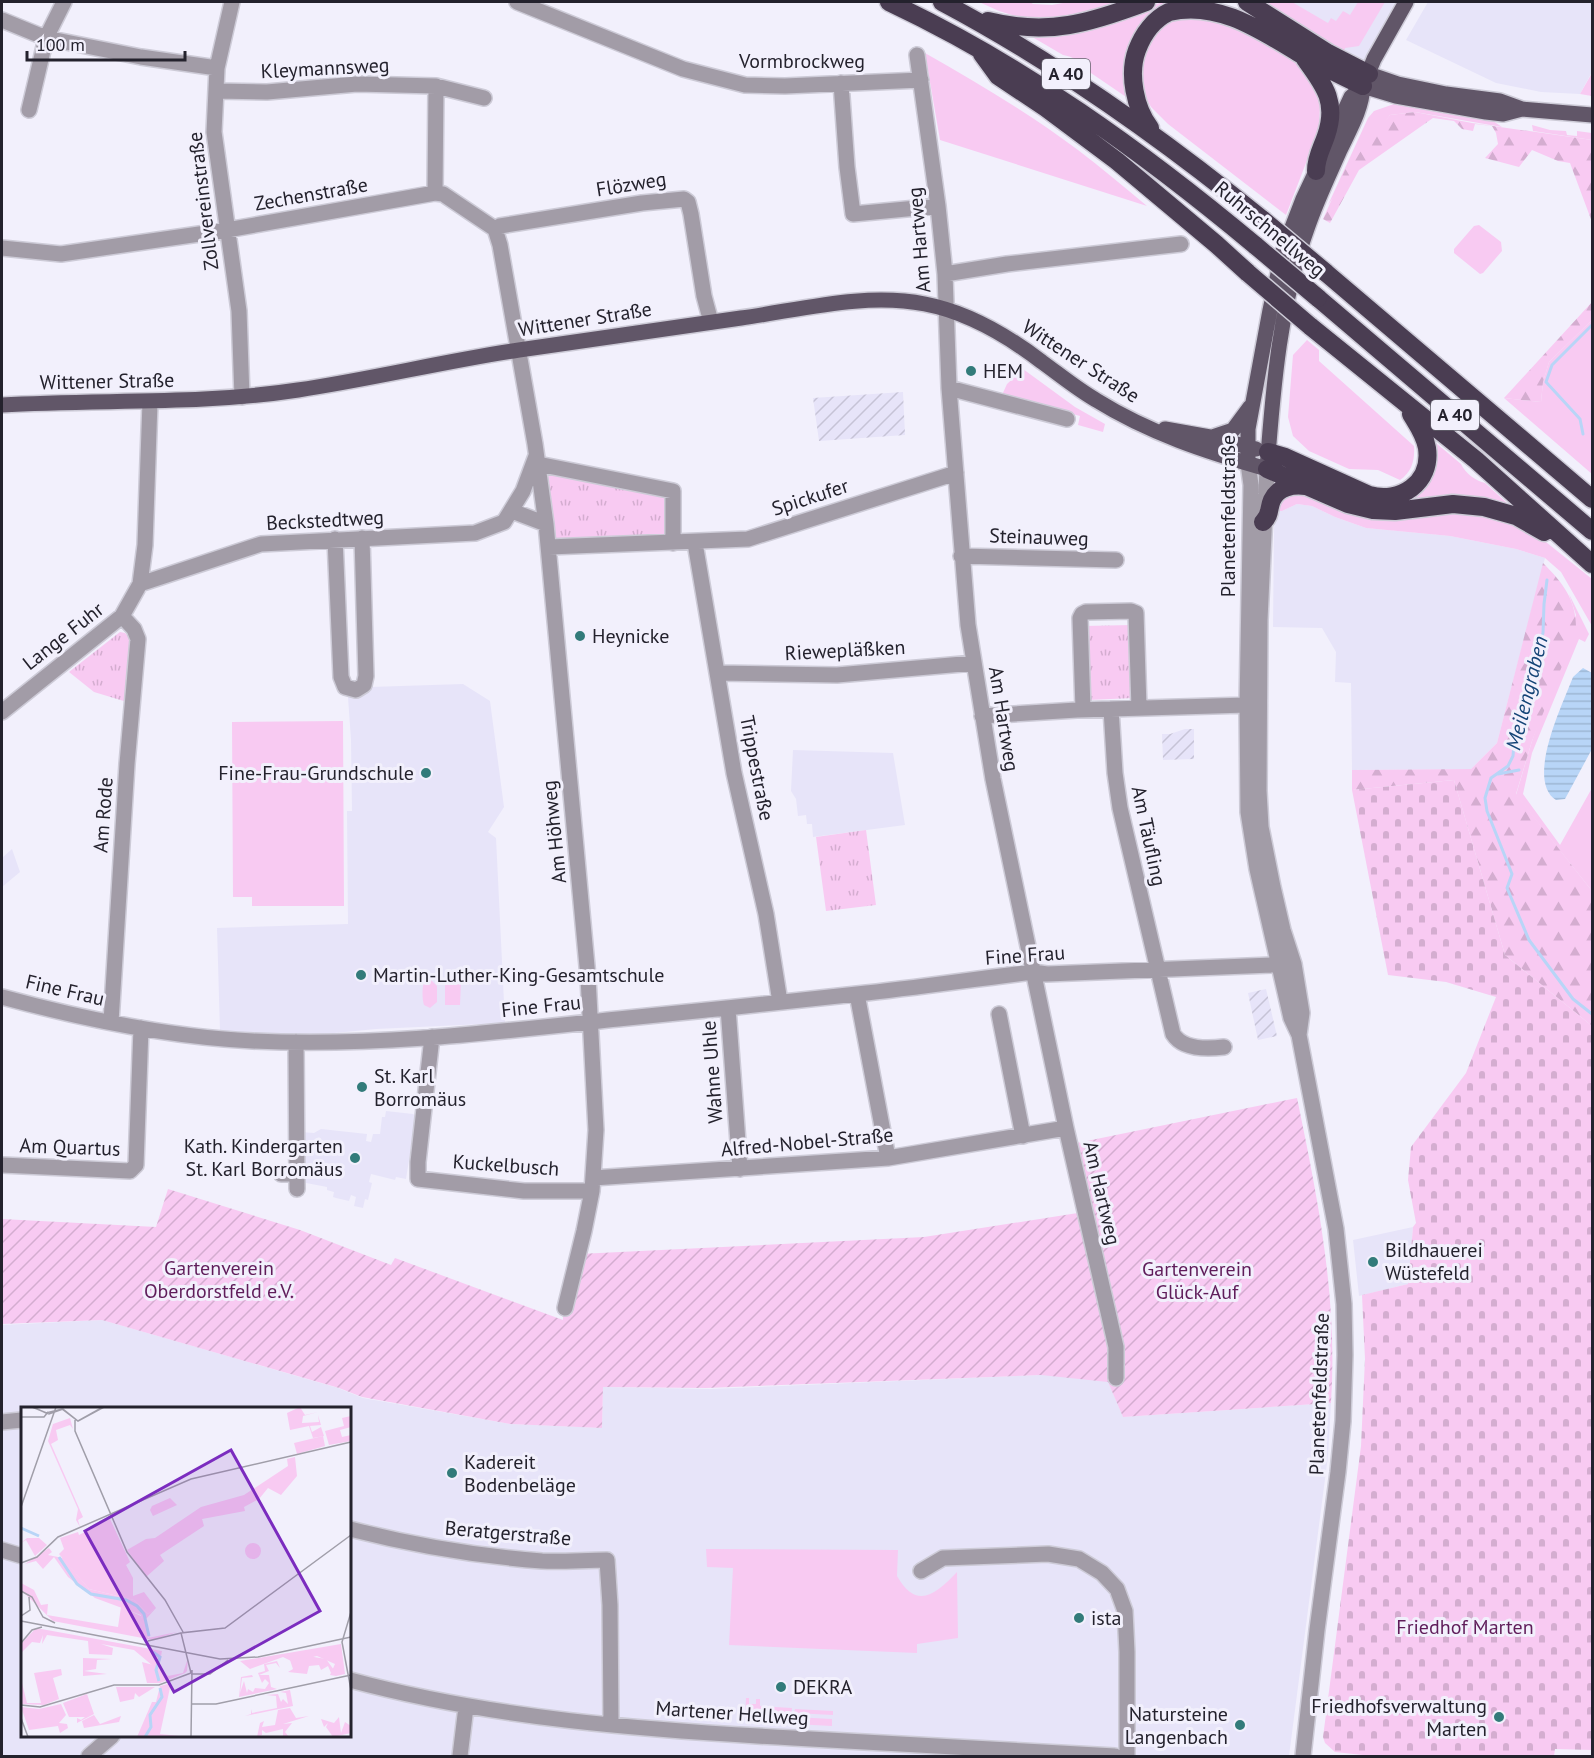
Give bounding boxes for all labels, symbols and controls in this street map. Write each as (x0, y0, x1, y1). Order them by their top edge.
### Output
scale bar (27, 24, 184, 62)
text: 100 m (36, 33, 85, 56)
street label: Vormbrockweg (738, 48, 865, 74)
street label: Kleymannsweg (260, 52, 390, 84)
road number: A 40 (1042, 59, 1090, 89)
street label: Zollvereinstraße (182, 130, 224, 272)
street label: Flözweg (594, 166, 668, 202)
street label: Zechenstraße (252, 171, 370, 217)
street label: Ruhrschnellweg (1209, 175, 1331, 283)
street label: Am Hartweg (901, 186, 937, 294)
street label: Wittener Straße (516, 296, 654, 342)
street label: Wittener Straße (1017, 313, 1145, 409)
place label: HEM (983, 358, 1023, 384)
marker: HEM (964, 364, 978, 378)
street label: Wittener Straße (39, 367, 175, 395)
road number: A 40 (1431, 400, 1479, 430)
street label: Planetenfeldstraße (1215, 435, 1241, 597)
street label: Spickufer (768, 472, 852, 522)
street label: Beckstedtweg (265, 504, 385, 536)
street label: Steinauweg (989, 522, 1089, 552)
street label: Lange Fuhr (17, 596, 109, 676)
place label: Heynicke (592, 623, 669, 649)
marker: Heynicke (573, 629, 587, 643)
water label: Meilengraben (1499, 633, 1554, 753)
street label: Riewepläßken (784, 634, 906, 666)
street label: Am Hartweg (983, 665, 1025, 773)
street label: Trippestraße (734, 713, 780, 823)
place label: Fine-Frau-Grundschule (218, 760, 414, 786)
marker: Fine-Frau-Grundschule (419, 766, 433, 780)
street label: Am Rode (87, 776, 119, 854)
street label: Am Höhweg (536, 779, 572, 885)
street label: Am Täufling (1126, 784, 1172, 888)
street label: Fine Frau (984, 939, 1066, 971)
place label: Martin-Luther-King-Gesamtschule (373, 962, 664, 988)
street label: Fine Frau (23, 968, 107, 1012)
marker: Martin-Luther-King-Gesamtschule (354, 968, 368, 982)
street label: Fine Frau (500, 989, 582, 1023)
street label: Wahne Uhle (695, 1020, 729, 1124)
place label: St. Karl Borromäus (374, 1063, 466, 1112)
marker: St. Karl Borromäus (355, 1080, 369, 1094)
street label: Alfred-Nobel-Straße (720, 1122, 894, 1162)
street label: Am Quartus (19, 1132, 121, 1162)
place label: Kath. Kindergarten St. Karl Borromäus (184, 1133, 343, 1182)
street label: Am Hartweg (1077, 1138, 1127, 1248)
street label: Kuckelbusch (452, 1148, 560, 1182)
marker: Kath. Kindergarten St. Karl Borromäus (348, 1151, 362, 1165)
place label: Bildhauerei Wüstefeld (1385, 1237, 1483, 1286)
park label: Gartenverein Oberdorstfeld e.V. (144, 1255, 294, 1304)
marker: Bildhauerei Wüstefeld (1366, 1255, 1380, 1269)
park label: Gartenverein Glück-Auf (1142, 1256, 1252, 1305)
street label: Planetenfeldstraße (1303, 1312, 1335, 1476)
inset map (21, 1407, 351, 1737)
place label: Kadereit Bodenbeläge (464, 1449, 576, 1498)
marker: Kadereit Bodenbeläge (445, 1466, 459, 1480)
street label: Beratgerstraße (444, 1515, 572, 1551)
place label: ista (1091, 1605, 1121, 1631)
marker: ista (1072, 1611, 1086, 1625)
park label: Friedhof Marten (1396, 1614, 1534, 1640)
place label: DEKRA (793, 1674, 852, 1700)
marker: DEKRA (774, 1680, 788, 1694)
place label: Friedhofsverwaltung Marten (1311, 1693, 1487, 1742)
street label: Martener Hellweg (655, 1695, 809, 1731)
place label: Natursteine Langenbach (1125, 1701, 1228, 1750)
marker: Friedhofsverwaltung Marten (1492, 1710, 1506, 1724)
marker: Natursteine Langenbach (1233, 1718, 1247, 1732)

